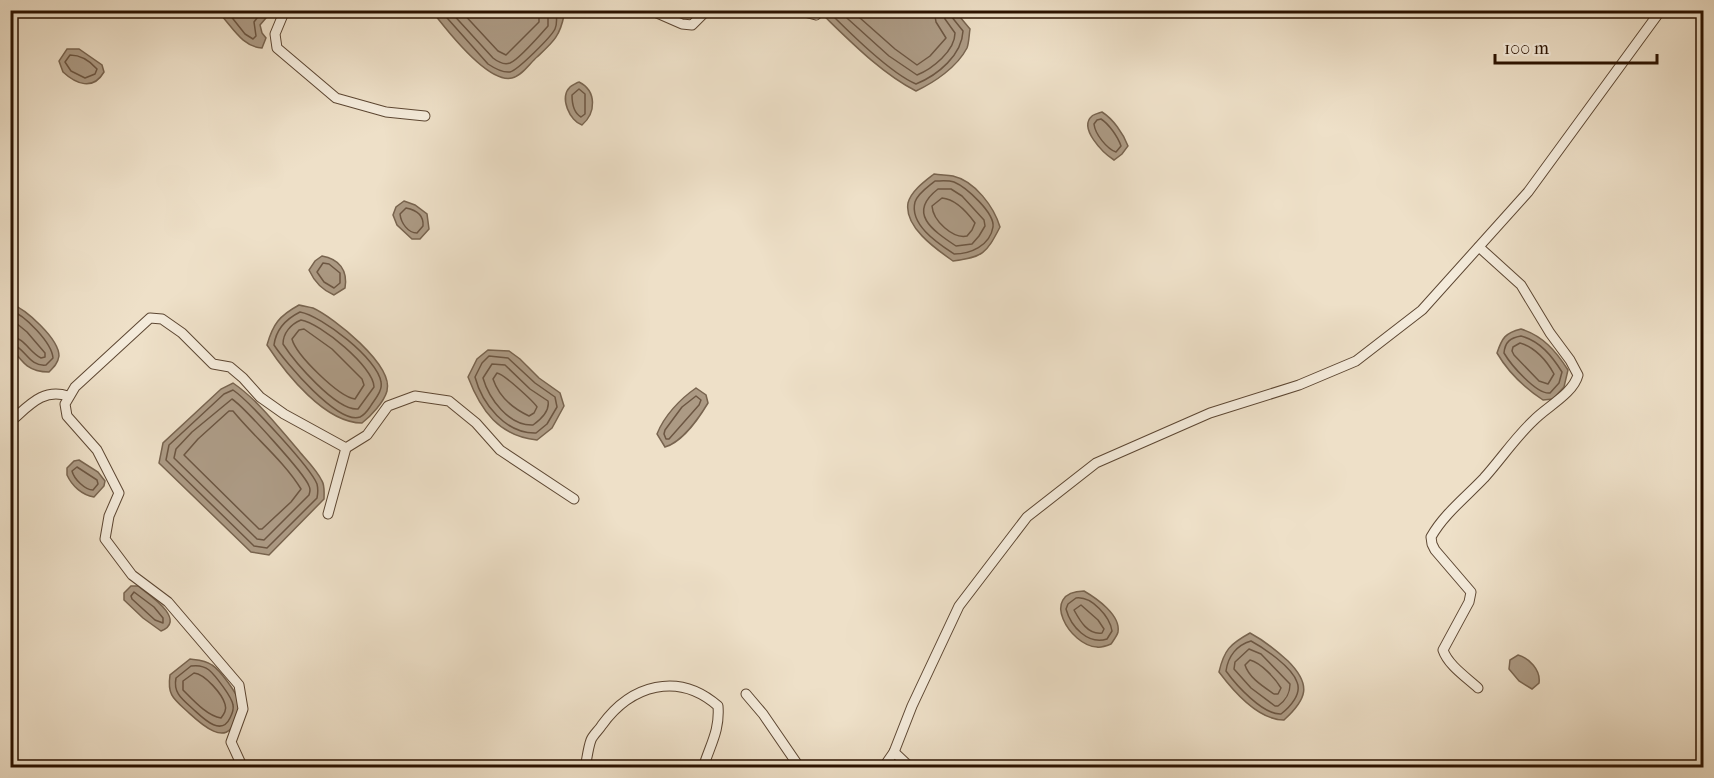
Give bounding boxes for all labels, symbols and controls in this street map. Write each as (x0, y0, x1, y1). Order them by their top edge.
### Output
scale bar (1495, 27, 1657, 65)
text: 100 m (1504, 38, 1549, 59)

